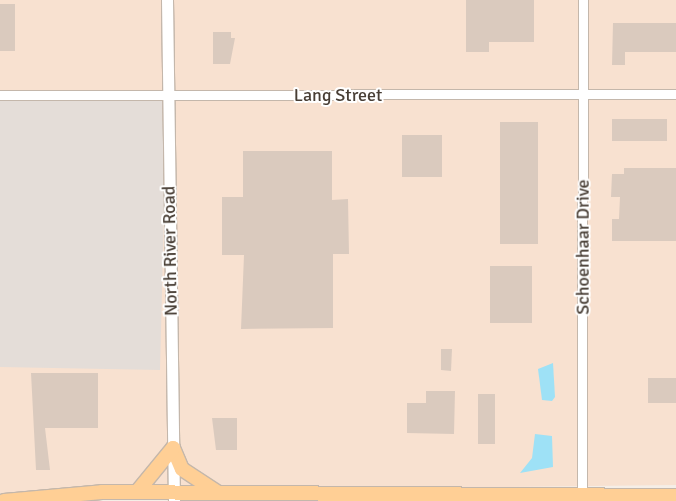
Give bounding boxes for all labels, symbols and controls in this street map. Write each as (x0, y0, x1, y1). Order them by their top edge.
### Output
street label: Lang Street (294, 84, 382, 106)
street label: Schoenhaar Drive (572, 179, 594, 315)
street label: North River Road (158, 186, 182, 316)

